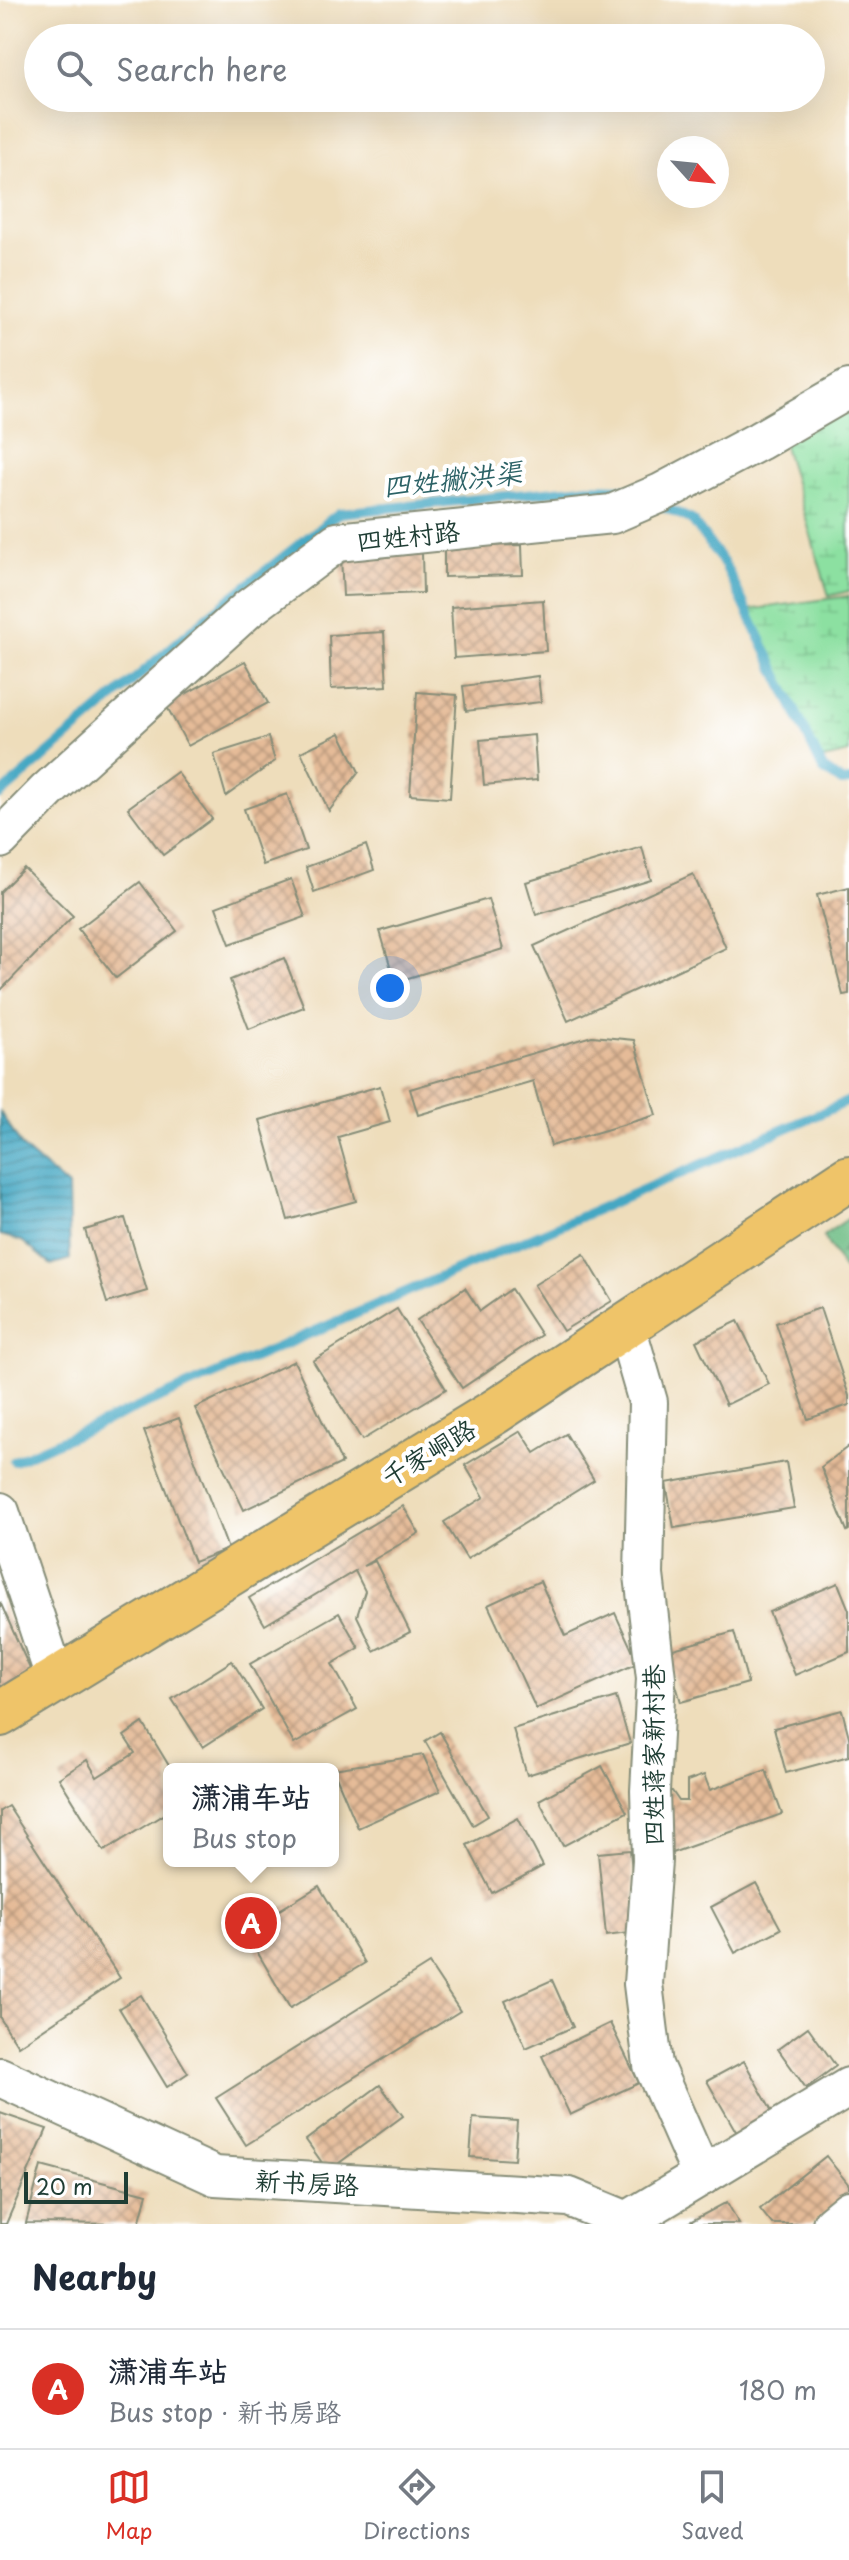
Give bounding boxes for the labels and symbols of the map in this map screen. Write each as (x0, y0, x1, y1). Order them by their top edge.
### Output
north arrow (657, 136, 729, 208)
water label: 四姓撇洪渠 (380, 449, 526, 507)
street label: 四姓村路 (354, 510, 462, 560)
your location (370, 968, 410, 1008)
street label: 千家峒路 (373, 1408, 483, 1496)
street label: 四姓蒋家新村巷 (633, 1664, 672, 1846)
pin: A (225, 1893, 277, 1953)
street label: 新书房路 (254, 2160, 360, 2204)
scale bar (24, 2168, 128, 2204)

